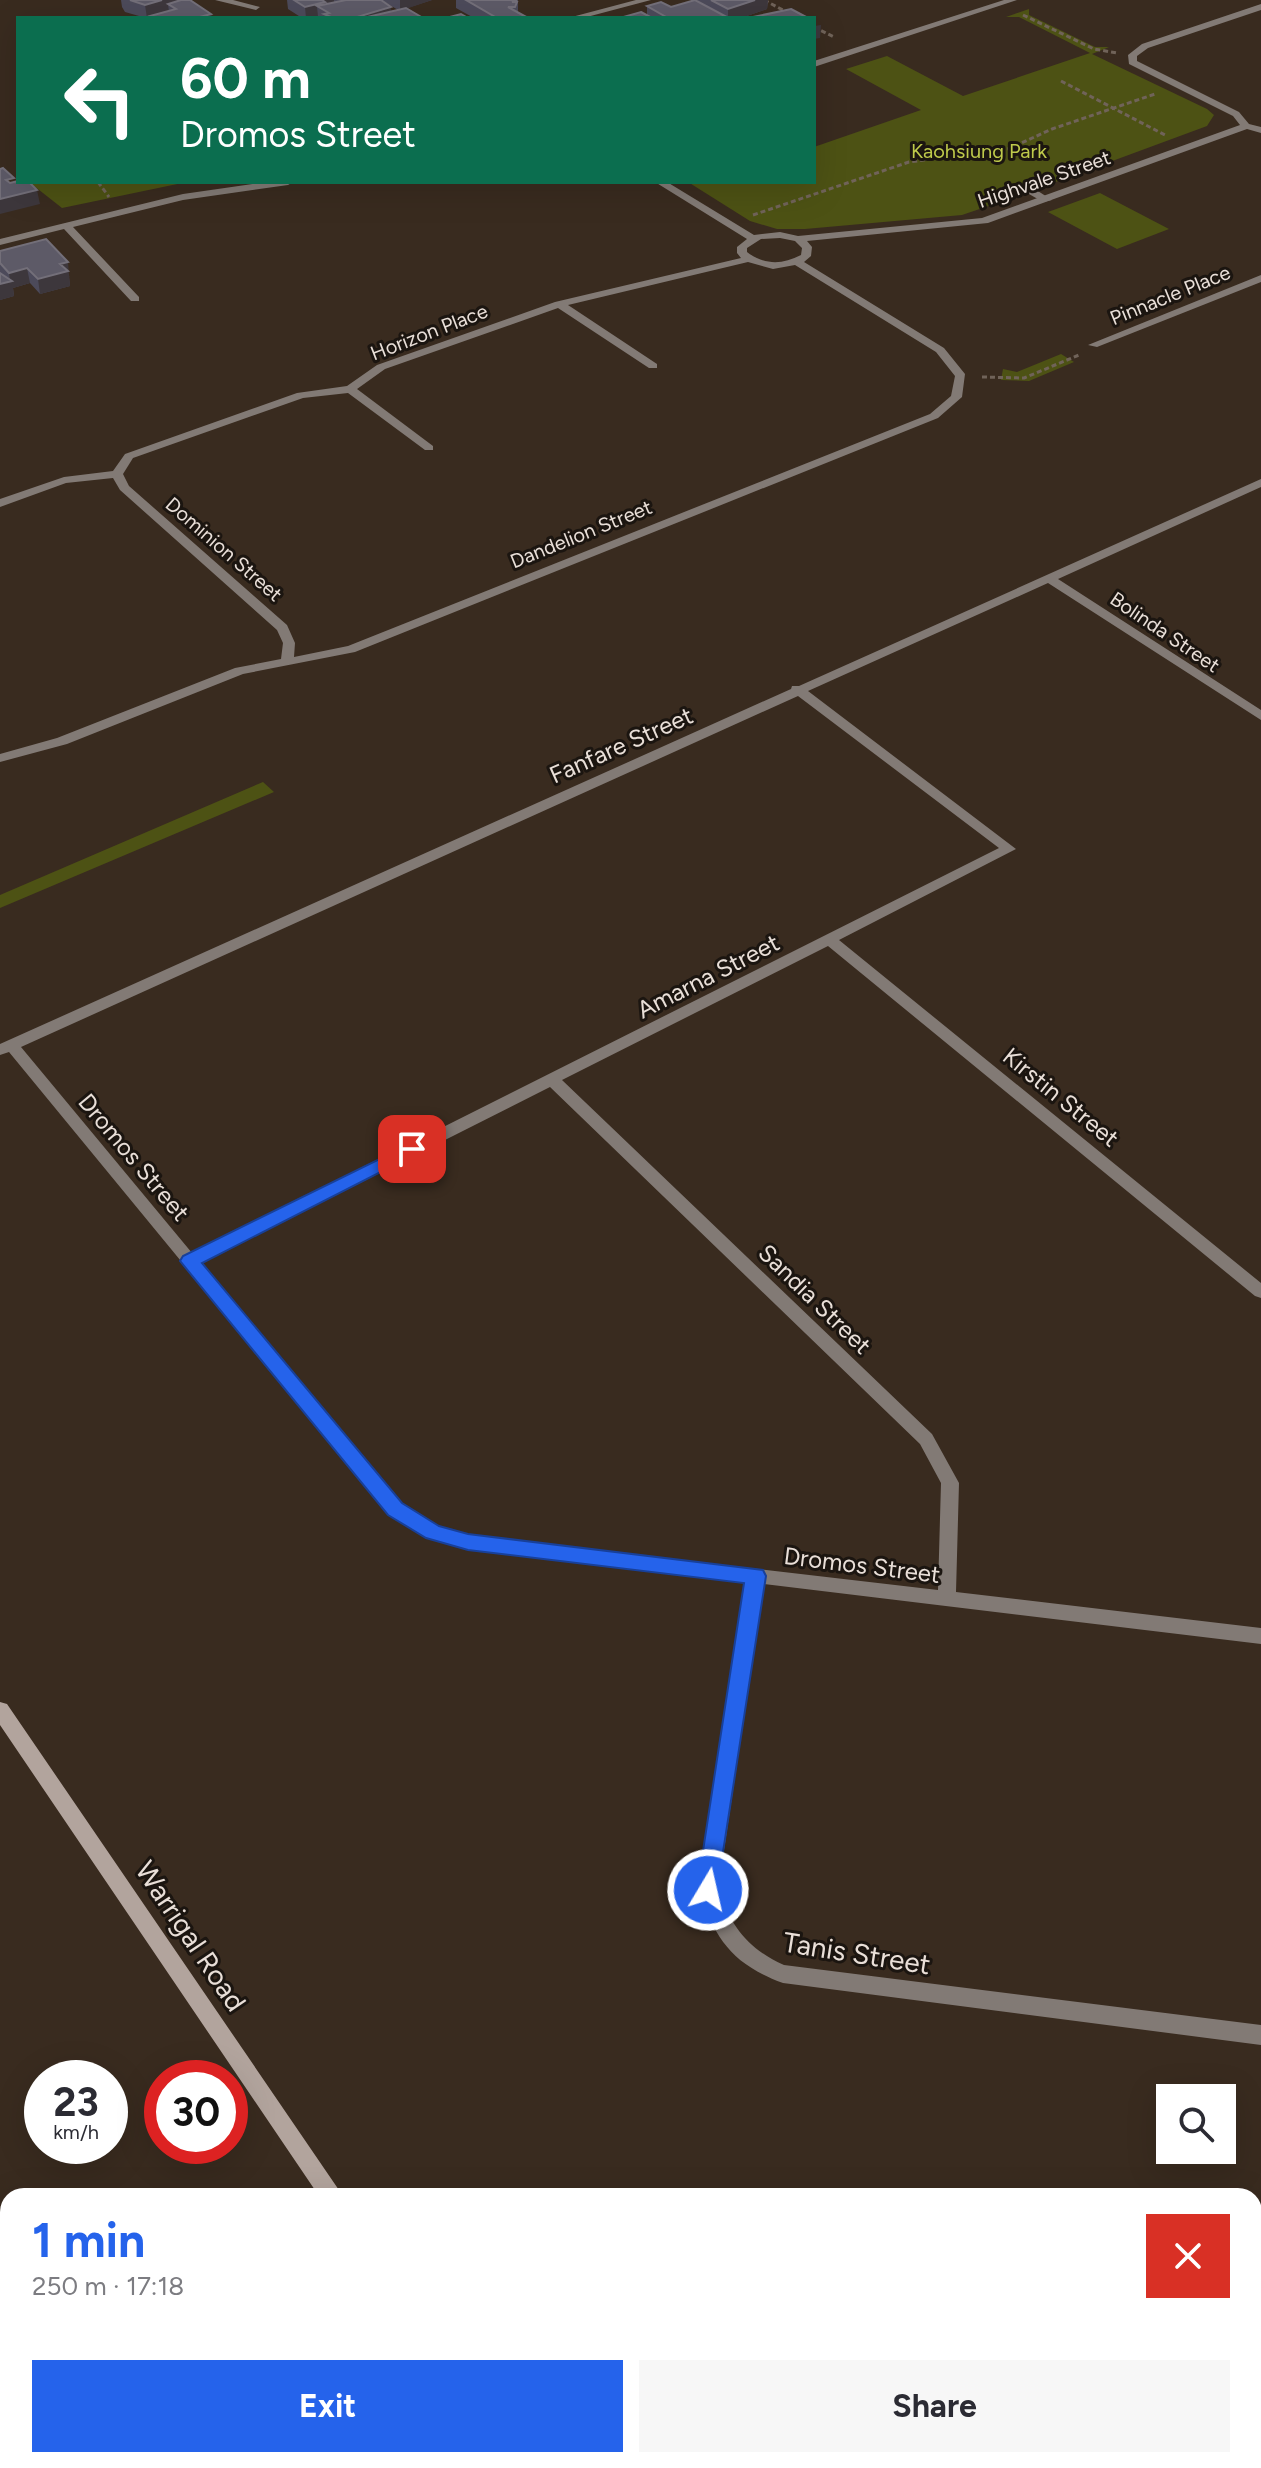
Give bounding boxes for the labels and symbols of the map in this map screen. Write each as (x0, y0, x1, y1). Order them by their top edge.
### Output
park label: Kaohsiung Park (911, 139, 1047, 163)
street label: Highvale Street (974, 145, 1114, 213)
street label: Pinnacle Place (1106, 260, 1234, 330)
street label: Horizon Place (367, 299, 491, 365)
street label: Dominion Street (161, 492, 287, 606)
street label: Dandelion Street (507, 495, 655, 573)
street label: Bolinda Street (1106, 587, 1224, 677)
street label: Fanfare Street (545, 700, 697, 790)
street label: Amarna Street (632, 928, 784, 1024)
street label: Kirstin Street (997, 1041, 1125, 1153)
street label: Dromos Street (72, 1087, 196, 1227)
pin (378, 1115, 446, 1183)
street label: Sandia Street (753, 1238, 877, 1360)
street label: Dromos Street (782, 1541, 942, 1589)
position arrow (666, 1848, 750, 1932)
street label: Warrigal Road (128, 1854, 254, 2018)
street label: Tanis Street (781, 1925, 933, 1981)
speed limit sign: 30 (144, 2060, 248, 2164)

